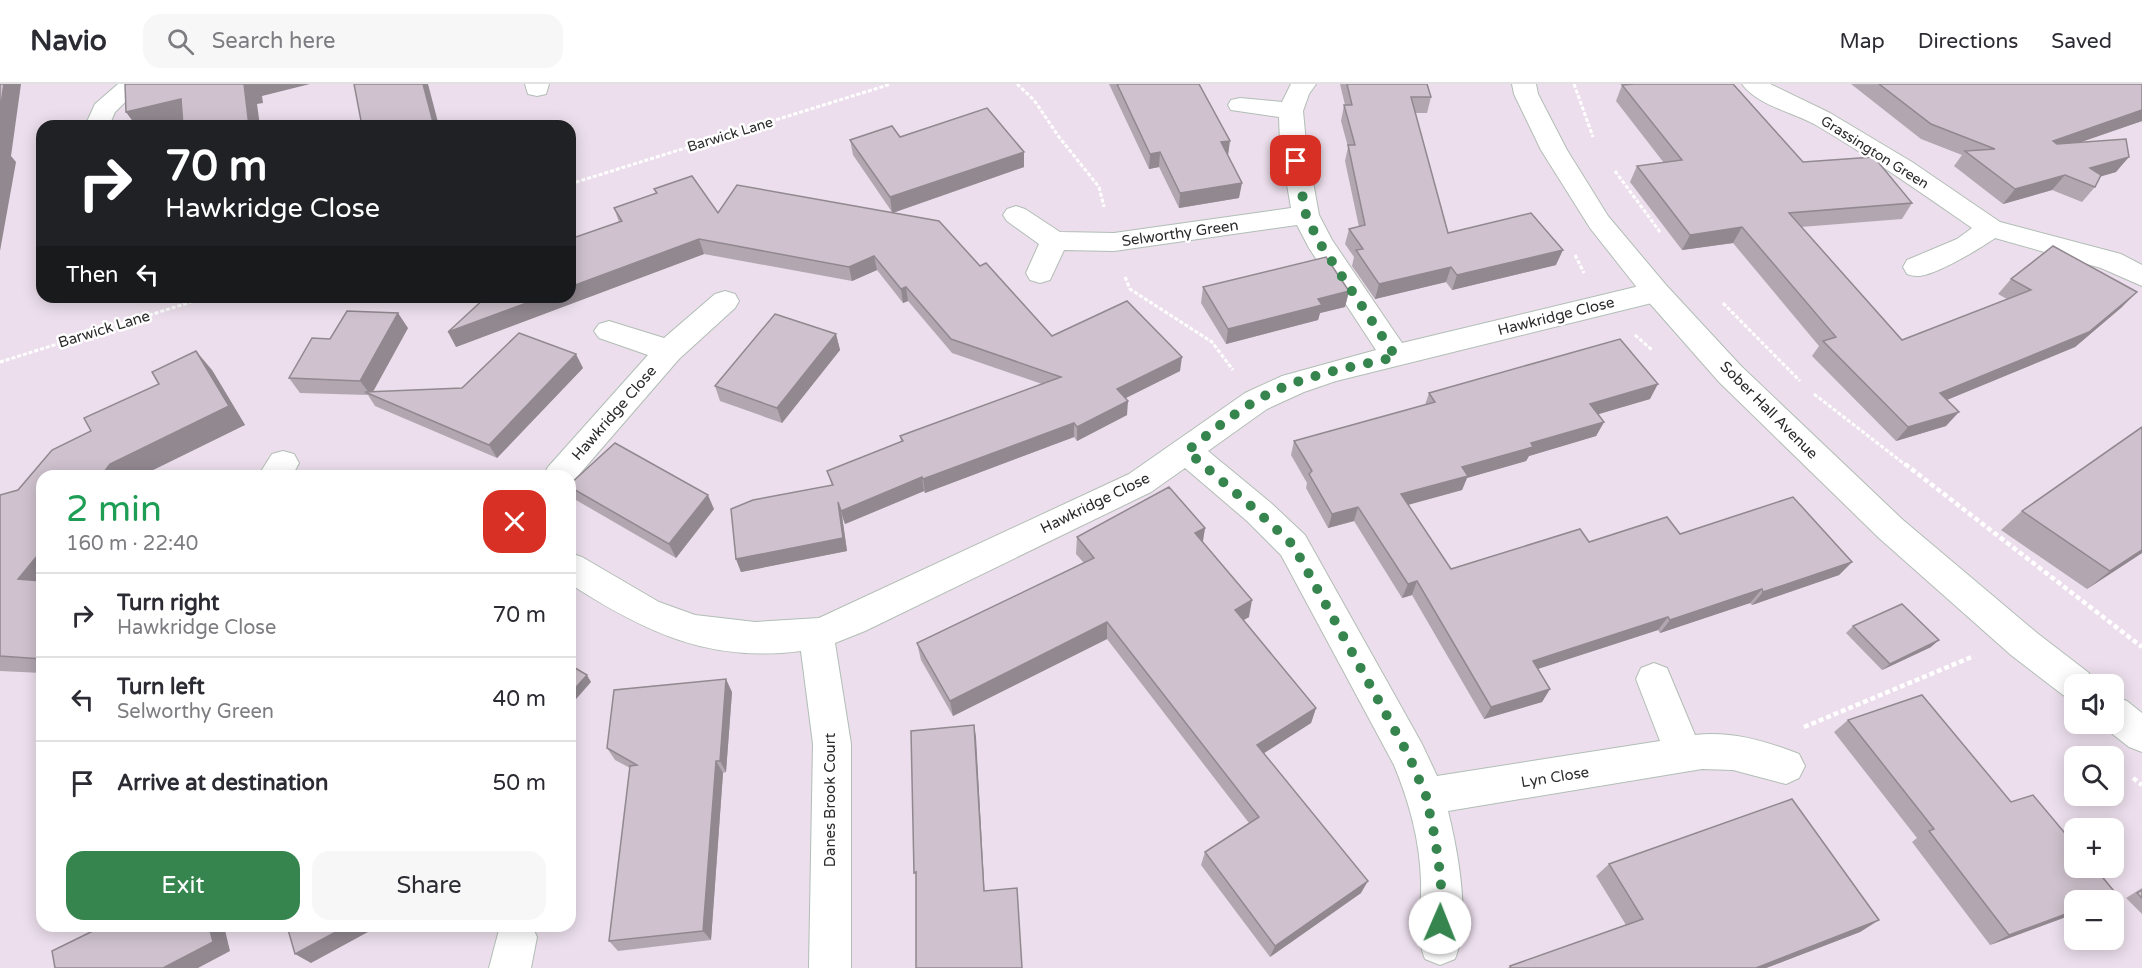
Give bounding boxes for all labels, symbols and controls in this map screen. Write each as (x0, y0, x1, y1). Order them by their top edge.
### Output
search box (143, 14, 563, 68)
text: Navio (30, 24, 107, 58)
icon: search (164, 25, 197, 58)
text: Search here (212, 28, 336, 54)
text: Map (1839, 29, 1885, 54)
text: Directions (1918, 29, 2018, 54)
text: Saved (2051, 29, 2112, 54)
street label: Grassington Green (1818, 112, 1932, 193)
street label: Barwick Lane (685, 113, 775, 156)
pin (1270, 135, 1321, 186)
text: 70 m (165, 141, 267, 192)
icon: right (66, 144, 144, 222)
icon: arrive (1279, 144, 1312, 177)
text: Hawkridge Close (165, 192, 380, 225)
street label: Selworthy Green (1120, 216, 1240, 250)
icon: left (131, 258, 164, 291)
text: Then (66, 262, 119, 288)
street label: Hawkridge Close (1496, 293, 1616, 339)
street label: Barwick Lane (56, 307, 152, 351)
street label: Sober Hall Avenue (1716, 357, 1822, 463)
street label: Hawkridge Close (568, 362, 660, 464)
street label: Hawkridge Close (1037, 469, 1153, 537)
text: 2 min (66, 488, 162, 531)
button: close (483, 490, 546, 553)
text: 160 m · 22:40 (66, 532, 198, 556)
text: Turn right (117, 590, 219, 616)
icon: right (66, 599, 99, 632)
text: 70 m (492, 602, 546, 628)
text: Hawkridge Close (117, 616, 276, 640)
text: Turn left (117, 674, 205, 700)
map controls (2064, 674, 2124, 950)
button: sound (2064, 674, 2124, 734)
icon: left (66, 683, 99, 716)
text: 40 m (492, 686, 546, 712)
text: Selworthy Green (117, 700, 274, 724)
street label: Danes Brook Court (821, 733, 839, 867)
button: search (2064, 746, 2124, 806)
street label: Lyn Close (1520, 763, 1590, 791)
icon: arrive (66, 767, 99, 800)
text: Arrive at destination (117, 770, 328, 796)
text: 50 m (492, 770, 546, 796)
button: + (2064, 818, 2124, 878)
button: Exit (66, 851, 300, 920)
button: Share (312, 851, 546, 920)
button: − (2064, 890, 2124, 950)
position arrow (1408, 891, 1472, 955)

